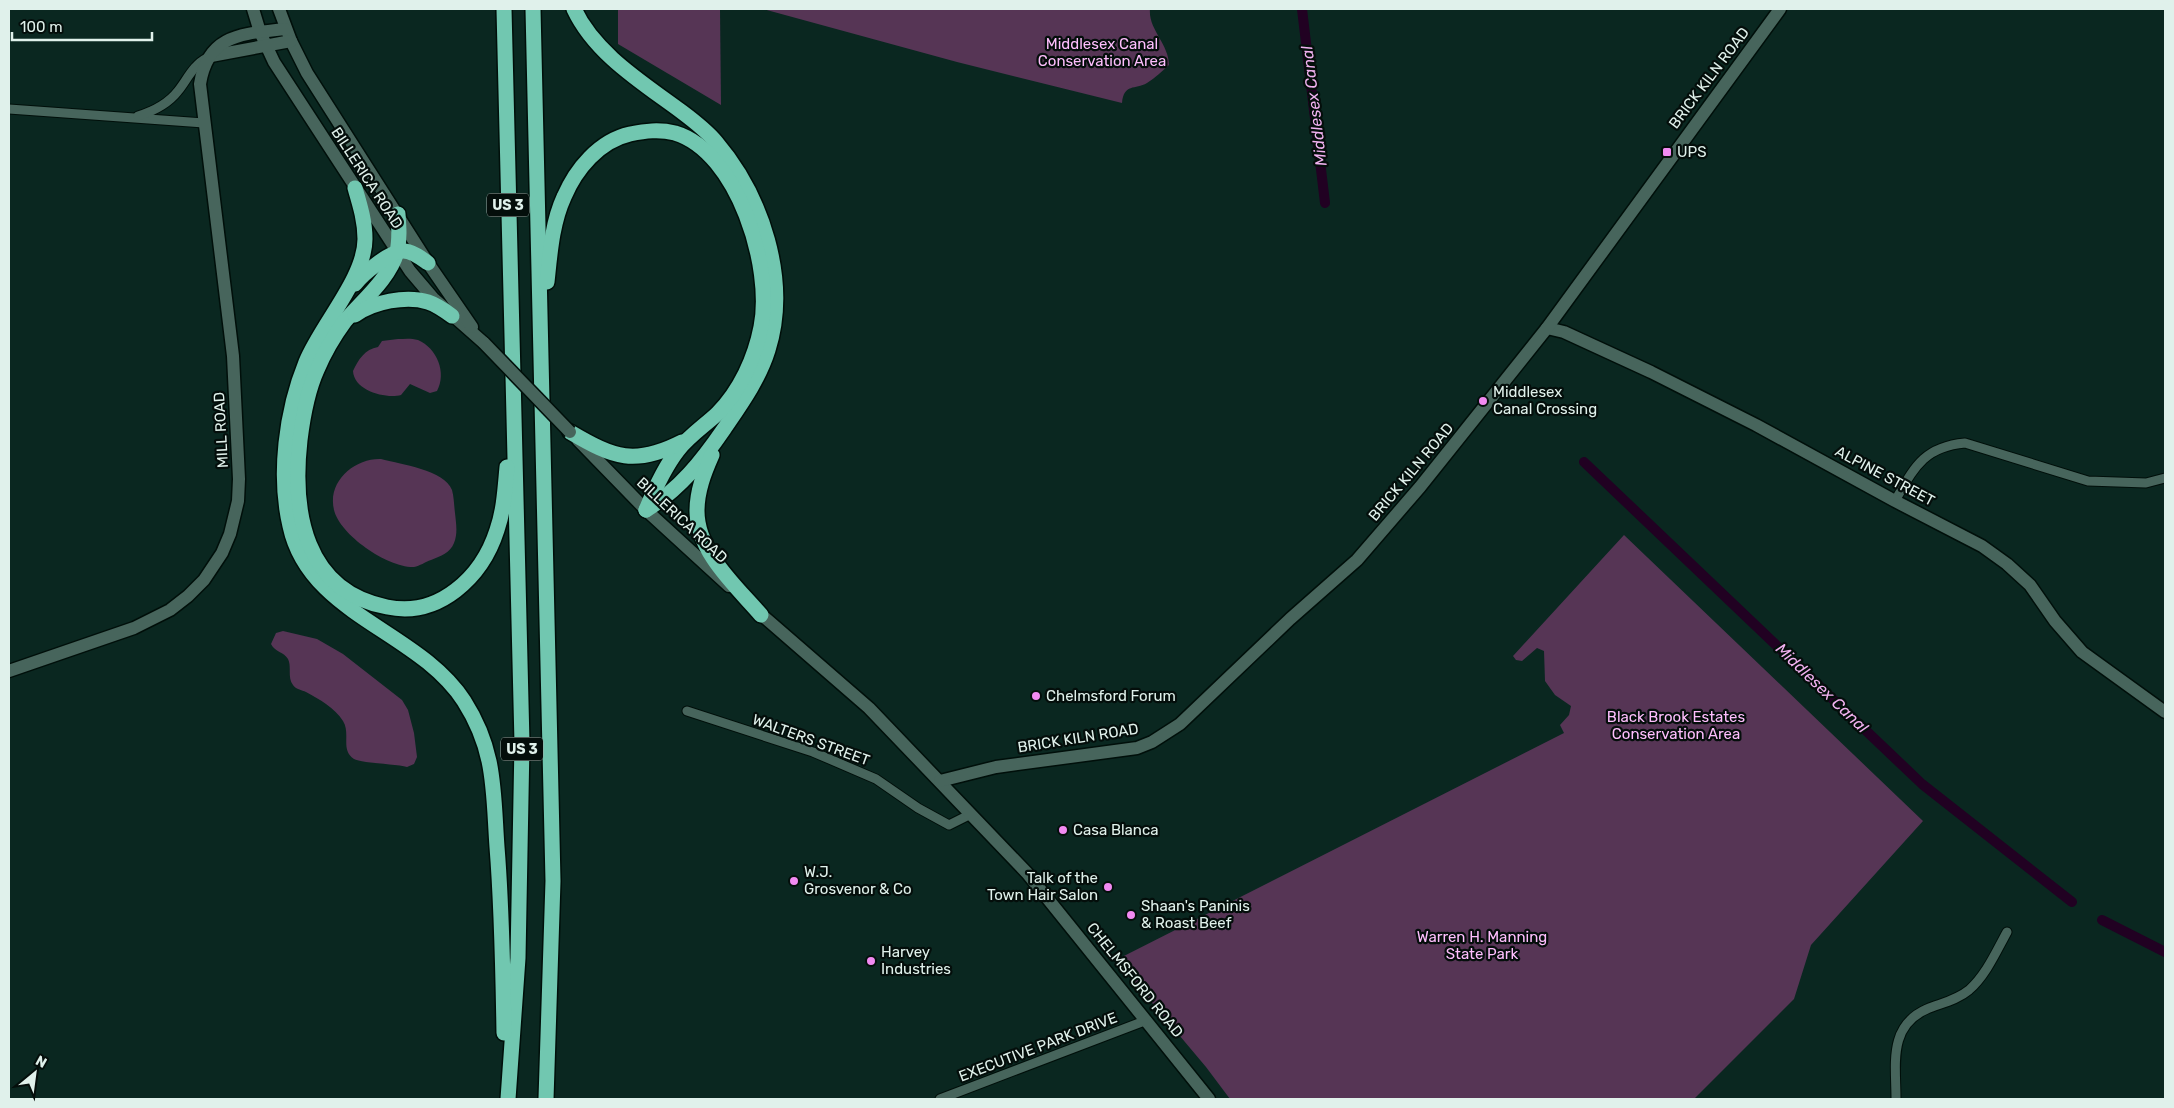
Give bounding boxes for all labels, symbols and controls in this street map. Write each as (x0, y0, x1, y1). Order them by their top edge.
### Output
scale bar (12, 10, 152, 42)
text: 100 m (20, 18, 62, 36)
street label: BRICK KILN ROAD (1665, 24, 1753, 132)
park label: Middlesex Canal Conservation Area (1038, 35, 1166, 70)
water label: Middlesex Canal (1297, 44, 1331, 167)
street label: BILLERICA ROAD (327, 124, 407, 232)
place label: UPS (1677, 143, 1706, 161)
marker: UPS (1661, 146, 1673, 158)
road number: US 3 (487, 194, 529, 216)
place label: Middlesex Canal Crossing (1493, 383, 1597, 418)
street label: MILL ROAD (210, 391, 232, 469)
marker: Middlesex Canal Crossing (1477, 395, 1489, 407)
street label: BRICK KILN ROAD (1365, 419, 1457, 525)
street label: ALPINE STREET (1832, 442, 1938, 510)
street label: BILLERICA ROAD (633, 473, 731, 567)
water label: Middlesex Canal (1772, 639, 1873, 738)
place label: Chelmsford Forum (1046, 687, 1176, 705)
marker: Chelmsford Forum (1030, 690, 1042, 702)
park label: Black Brook Estates Conservation Area (1607, 708, 1745, 743)
street label: WALTERS STREET (750, 710, 872, 770)
street label: BRICK KILN ROAD (1016, 720, 1140, 756)
road number: US 3 (501, 738, 543, 761)
place label: Casa Blanca (1073, 821, 1158, 839)
marker: Casa Blanca (1057, 824, 1069, 836)
place label: W.J. Grosvenor & Co (804, 863, 912, 898)
place label: Talk of the Town Hair Salon (987, 869, 1098, 904)
marker: W.J. Grosvenor & Co (788, 875, 800, 887)
marker: Talk of the Town Hair Salon (1102, 881, 1114, 893)
place label: Shaan's Paninis & Roast Beef (1141, 897, 1250, 932)
marker: Shaan's Paninis & Roast Beef (1125, 909, 1137, 921)
street label: CHELMSFORD ROAD (1083, 919, 1187, 1041)
park label: Warren H. Manning State Park (1417, 928, 1547, 963)
place label: Harvey Industries (881, 943, 951, 978)
marker: Harvey Industries (865, 955, 877, 967)
street label: EXECUTIVE PARK DRIVE (956, 1008, 1120, 1086)
north arrow (10, 1048, 60, 1098)
text: N (33, 1052, 50, 1072)

